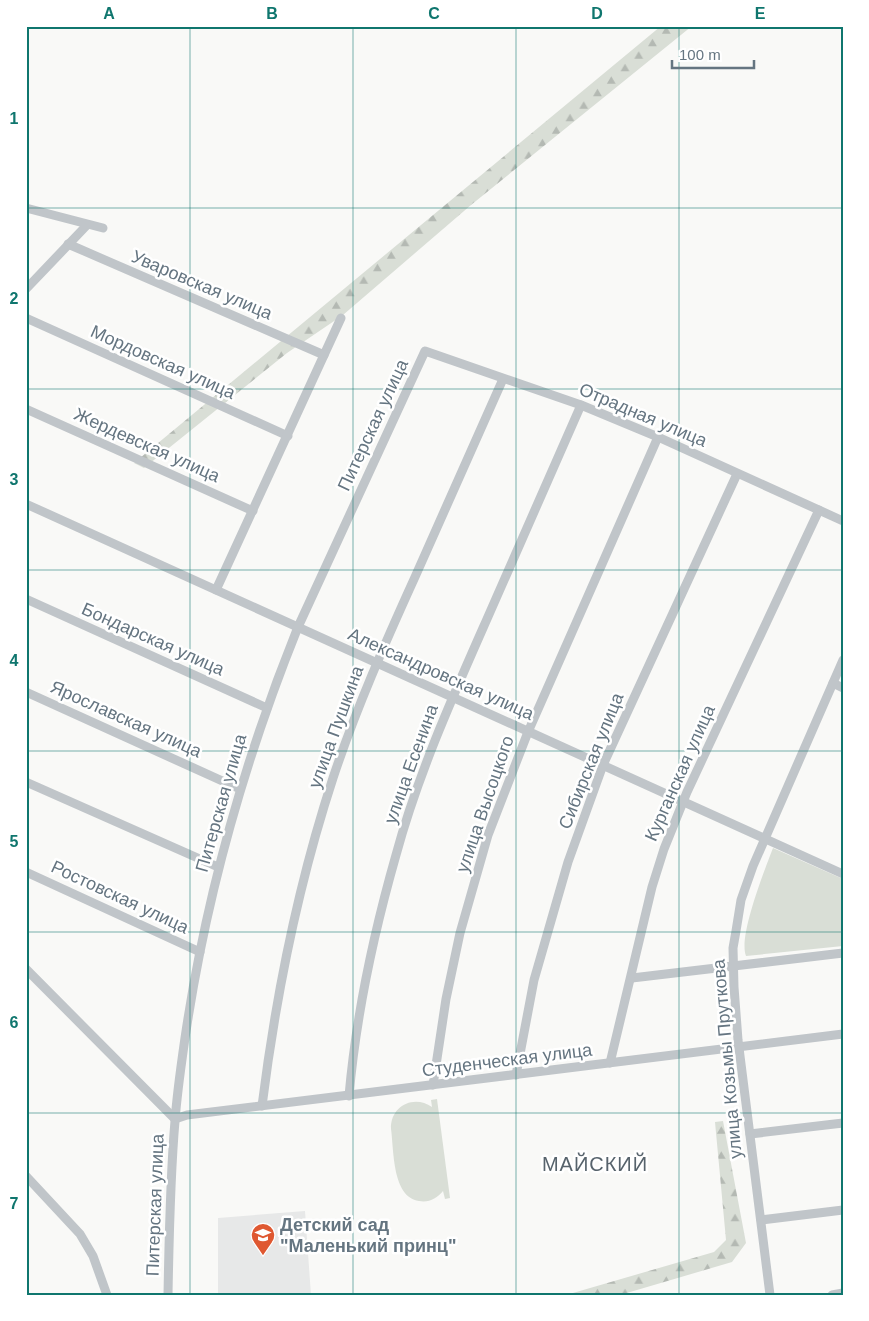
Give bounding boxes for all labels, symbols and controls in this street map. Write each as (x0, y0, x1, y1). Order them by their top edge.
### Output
text: A (103, 5, 115, 22)
text: B (266, 5, 278, 22)
text: C (428, 5, 440, 22)
text: D (591, 5, 603, 22)
text: E (755, 5, 766, 22)
scale bar (672, 38, 754, 70)
text: 100 m (679, 46, 721, 63)
text: 1 (10, 110, 19, 127)
street label: Уваровская улица (129, 246, 276, 324)
text: 2 (10, 290, 19, 307)
street label: Мордовская улица (88, 321, 239, 403)
street label: Питерская улица (334, 355, 413, 494)
street label: Отрадная улица (576, 379, 711, 451)
street label: Жердевская улица (71, 404, 224, 487)
text: 3 (10, 471, 19, 488)
street label: Бондарская улица (79, 599, 228, 680)
street label: Александровская улица (345, 624, 538, 724)
text: 4 (10, 652, 19, 669)
street label: улица Пушкина (305, 662, 368, 791)
street label: Ярославская улица (47, 677, 206, 762)
street label: Сибирская улица (555, 689, 628, 832)
street label: улица Есенина (380, 701, 442, 826)
street label: Курганская улица (641, 701, 719, 844)
street label: Питерская улица (192, 731, 251, 874)
street label: улица Высоцкого (452, 733, 518, 875)
text: 5 (10, 833, 19, 850)
street label: Ростовская улица (48, 856, 193, 938)
street label: улица Козьмы Пруткова (708, 957, 746, 1160)
text: 6 (10, 1014, 19, 1031)
street label: Студенческая улица (421, 1040, 594, 1080)
street label: Питерская улица (143, 1132, 168, 1277)
district label: МАЙСКИЙ (542, 1152, 648, 1175)
text: 7 (10, 1195, 19, 1212)
place label: Детский сад "Маленький принц" (280, 1215, 456, 1256)
school or university icon: Детский сад "Маленький принц" (250, 1222, 276, 1256)

